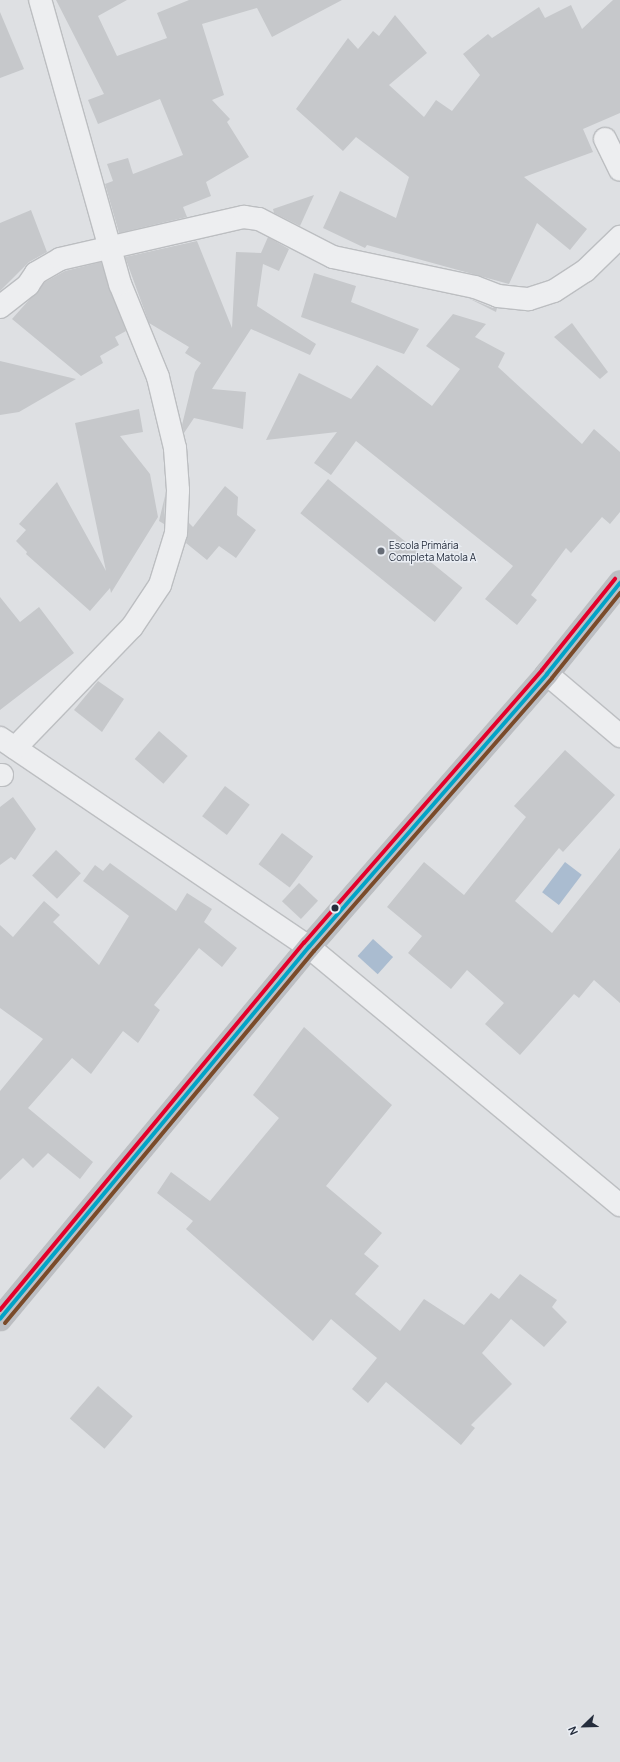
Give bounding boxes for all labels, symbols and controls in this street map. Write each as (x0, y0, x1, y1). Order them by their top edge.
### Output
place label: Escola Primária Completa Matola A (389, 539, 476, 562)
marker: Escola Primária Completa Matola A (376, 546, 386, 556)
unlabelled marker (330, 903, 340, 913)
north arrow (564, 1706, 604, 1746)
text: N (564, 1724, 581, 1737)

